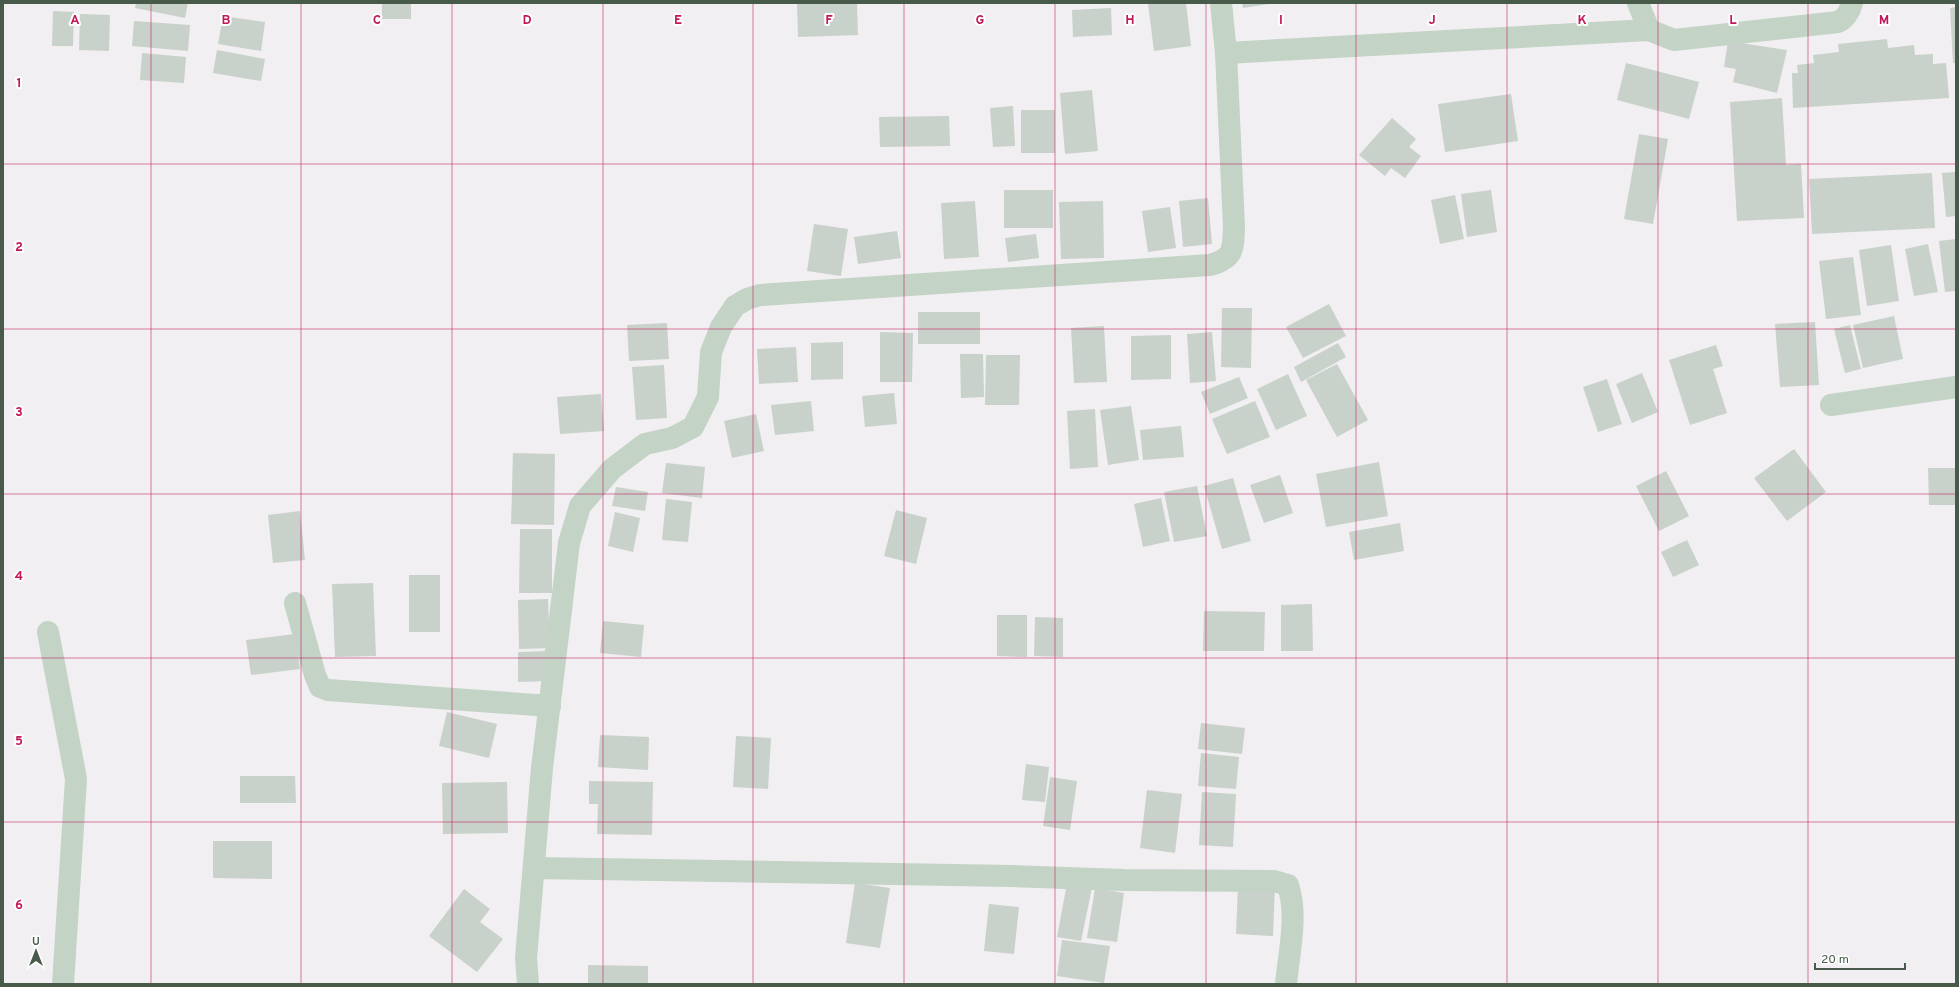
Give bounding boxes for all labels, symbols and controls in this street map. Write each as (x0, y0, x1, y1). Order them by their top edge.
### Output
text: A (70, 13, 80, 29)
text: B (222, 13, 231, 29)
text: C (373, 13, 381, 29)
text: D (522, 13, 532, 29)
text: E (674, 13, 682, 29)
text: F (825, 13, 833, 29)
text: G (976, 13, 985, 29)
text: H (1125, 13, 1135, 29)
text: I (1279, 13, 1283, 29)
text: J (1428, 13, 1436, 29)
text: K (1577, 13, 1587, 29)
text: L (1729, 13, 1737, 29)
text: M (1879, 13, 1889, 29)
text: 1 (16, 76, 22, 92)
text: 2 (15, 240, 23, 256)
text: 3 (15, 405, 23, 421)
text: 4 (15, 569, 23, 585)
text: 5 (15, 734, 23, 750)
text: 6 (15, 898, 23, 914)
north arrow (16, 931, 56, 971)
text: U (32, 935, 40, 949)
scale bar (1815, 945, 1905, 971)
text: 20 m (1821, 952, 1849, 968)

